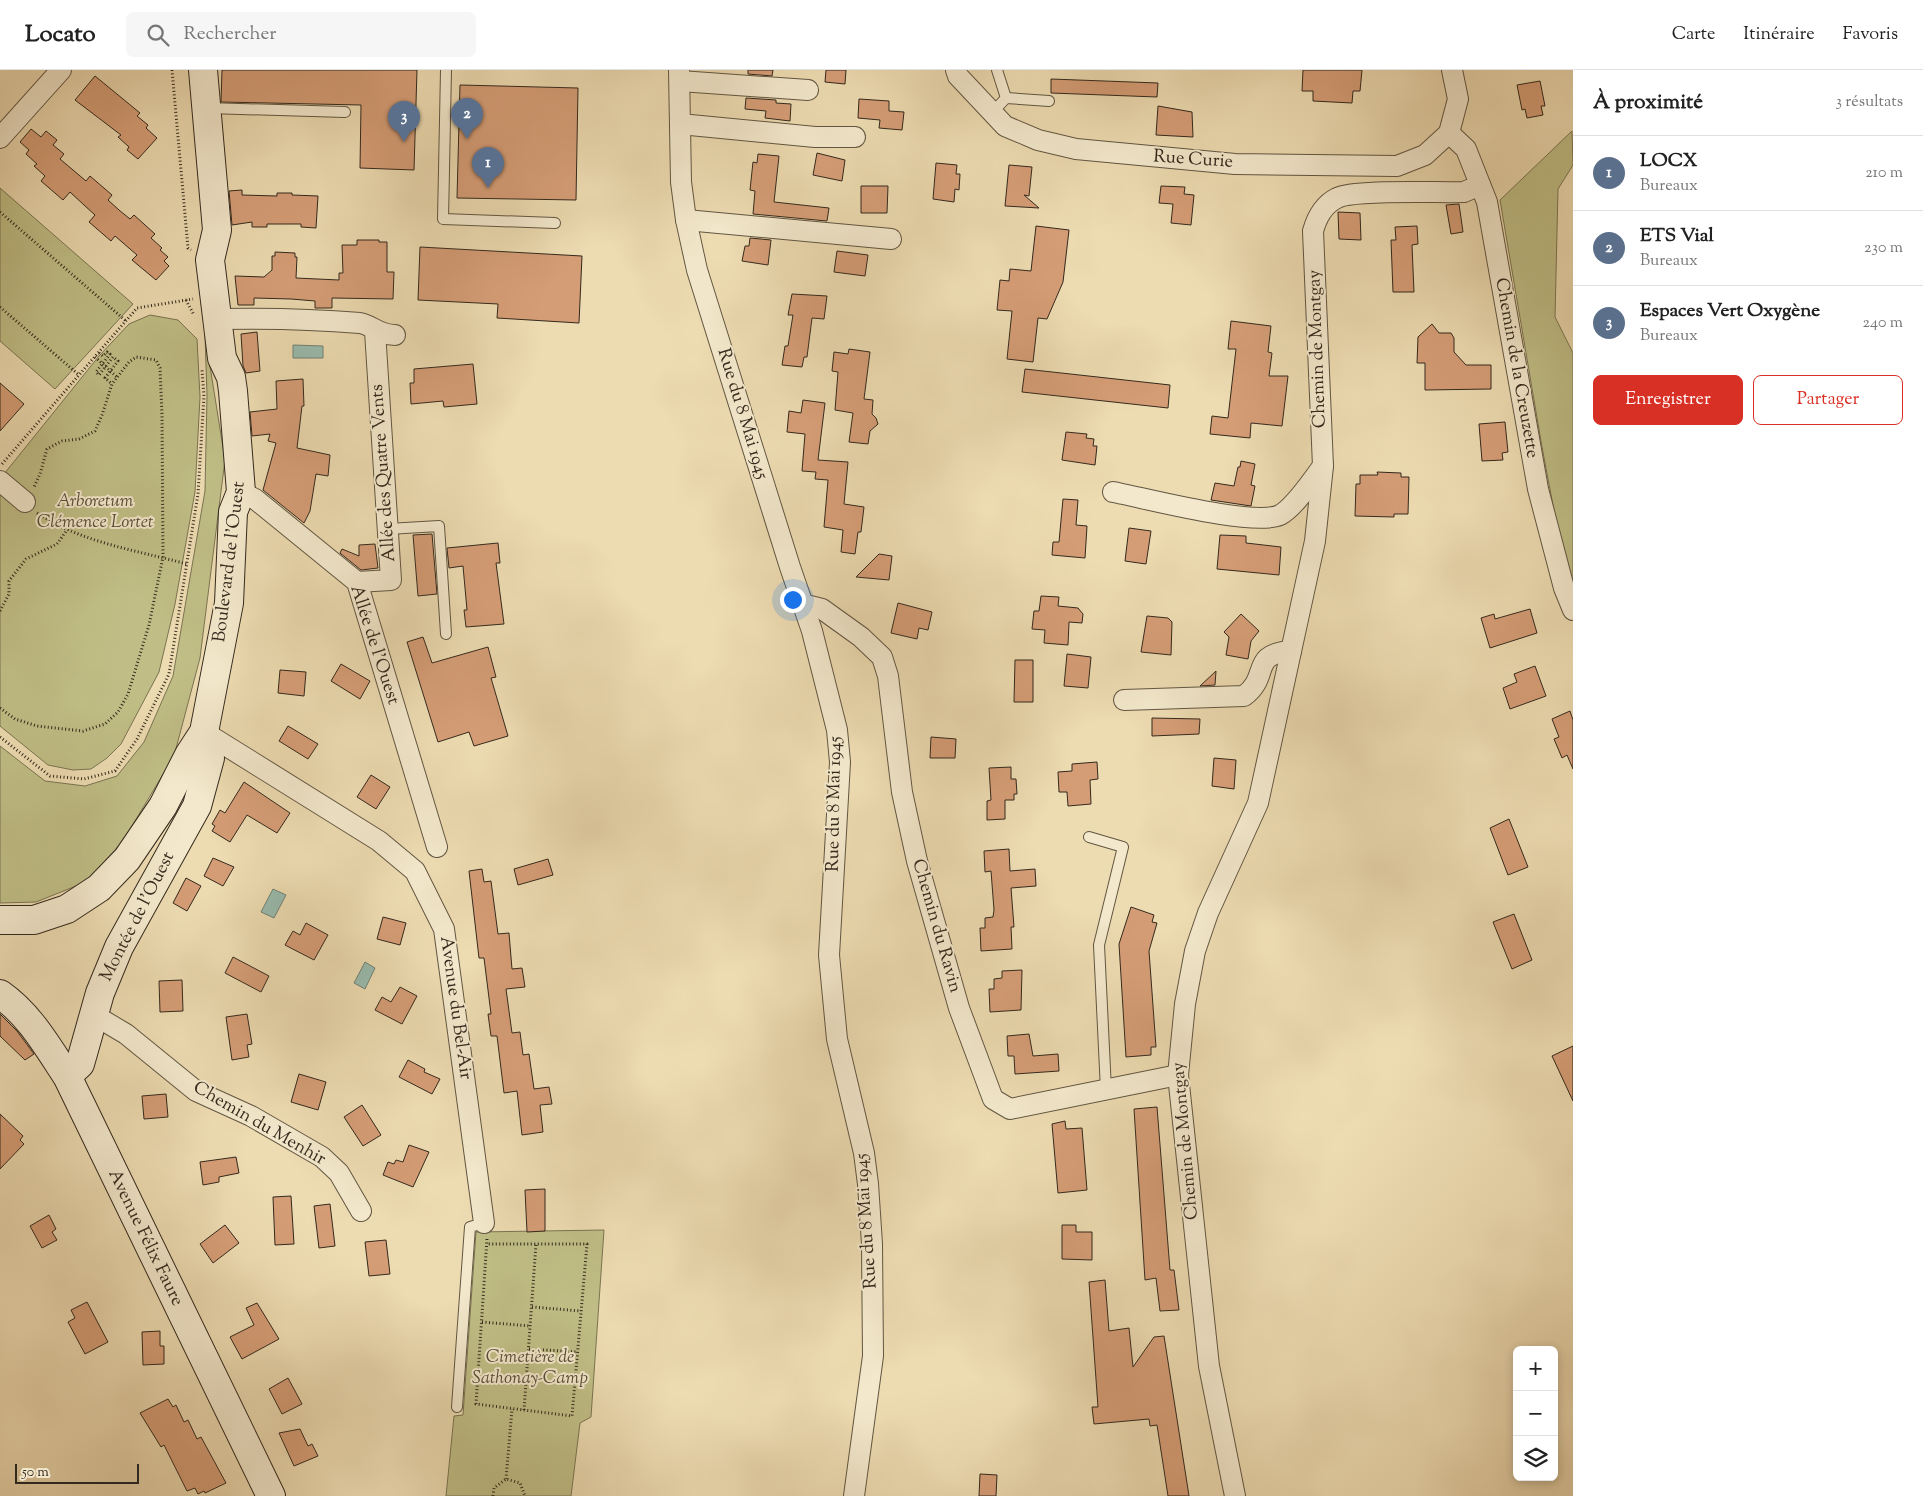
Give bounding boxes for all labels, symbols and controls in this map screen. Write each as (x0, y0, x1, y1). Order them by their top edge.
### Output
search box (126, 12, 476, 57)
text: Locato (25, 18, 96, 52)
icon: search (144, 21, 172, 49)
text: Rechercher (184, 21, 276, 48)
text: Carte (1672, 22, 1715, 48)
text: Itinéraire (1743, 22, 1815, 48)
text: Favoris (1843, 22, 1898, 48)
text: À proximité (1593, 88, 1703, 118)
text: 3 résultats (1835, 91, 1903, 114)
pin: 2 (451, 98, 483, 139)
pin: 3 (388, 101, 420, 142)
street label: Rue Curie (1152, 144, 1234, 176)
pin: 1 (472, 147, 504, 188)
text: LOCX (1640, 148, 1697, 175)
text: 1 (1606, 162, 1612, 185)
text: 210 m (1865, 162, 1903, 185)
text: Bureaux (1640, 175, 1698, 198)
text: ETS Vial (1640, 223, 1714, 250)
text: 2 (1605, 237, 1613, 260)
text: 230 m (1864, 237, 1903, 260)
text: Bureaux (1640, 250, 1698, 273)
street label: Chemin de Montgay (1302, 269, 1334, 429)
street label: Chemin de la Creuzette (1487, 276, 1545, 460)
text: Espaces Vert Oxygène (1640, 298, 1820, 325)
text: 3 (1606, 312, 1612, 335)
text: 240 m (1862, 312, 1903, 335)
text: Bureaux (1640, 325, 1698, 348)
street label: Rue du 8 Mai 1945 (710, 345, 774, 483)
button: Enregistrer (1593, 375, 1743, 425)
button: Partager (1753, 375, 1903, 425)
street label: Allée des Quatre Vents (365, 383, 403, 563)
street label: Boulevard de l'Ouest (207, 480, 253, 644)
park label: Arboretum Clémence Lortet (37, 489, 154, 536)
street label: Allée de l'Ouest (342, 582, 406, 708)
your location (780, 587, 806, 613)
street label: Rue du 8 Mai 1945 (821, 736, 849, 872)
street label: Montée de l'Ouest (94, 848, 182, 986)
street label: Chemin du Ravin (904, 856, 968, 996)
street label: Avenue du Bel-Air (432, 935, 478, 1081)
street label: Chemin de Montgay (1166, 1061, 1206, 1221)
street label: Chemin du Menhir (188, 1075, 330, 1173)
street label: Rue du 8 Mai 1945 (849, 1152, 885, 1290)
street label: Avenue Félix Faure (101, 1165, 189, 1311)
park label: Cimetière de Sathonay-Camp (472, 1345, 588, 1392)
map controls (1513, 1346, 1558, 1481)
button: + (1513, 1346, 1558, 1391)
button: − (1513, 1391, 1558, 1436)
button: layers (1513, 1436, 1558, 1481)
scale bar (15, 1461, 139, 1484)
text: 50 m (22, 1463, 49, 1483)

